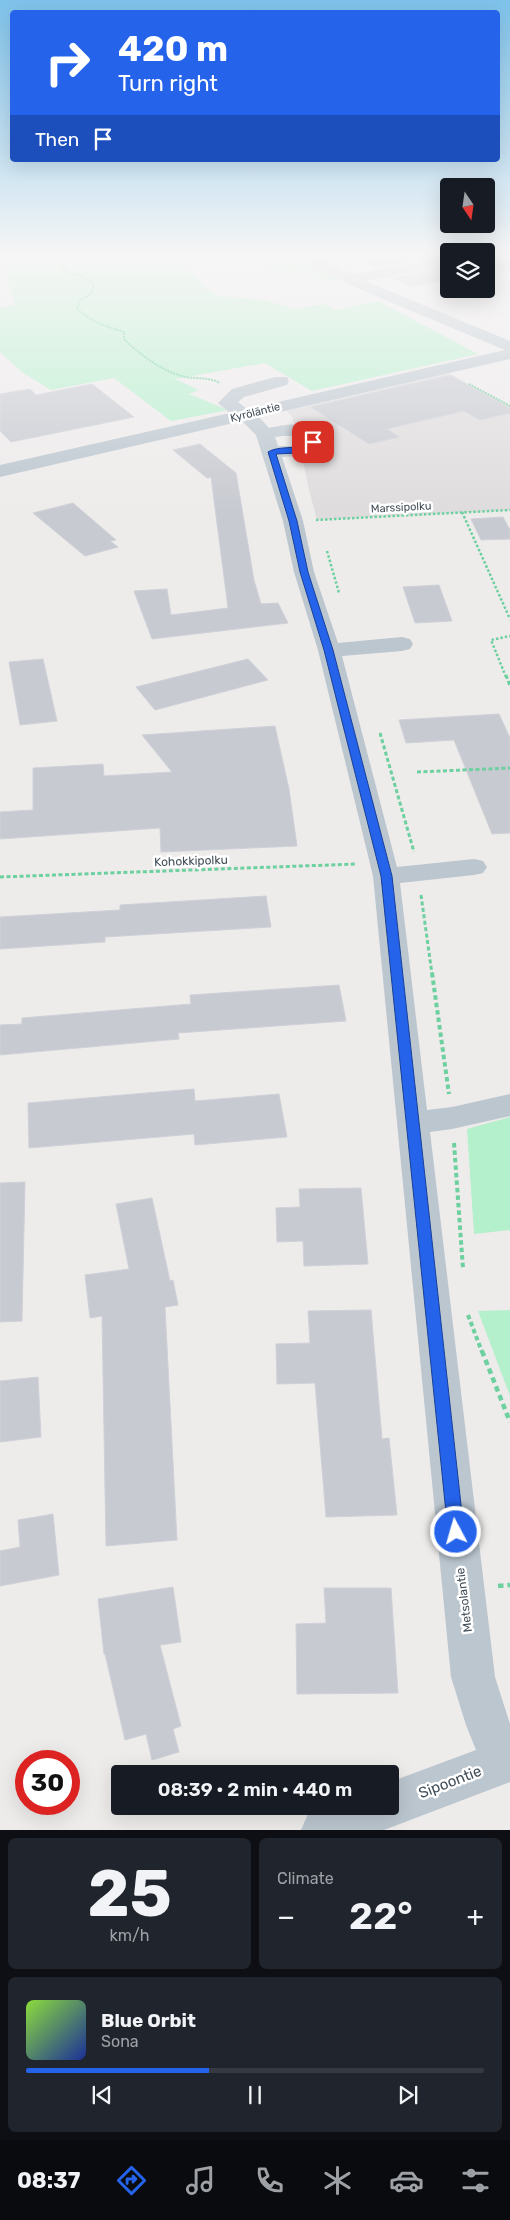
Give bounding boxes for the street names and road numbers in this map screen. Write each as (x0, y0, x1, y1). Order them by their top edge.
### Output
street label: Kyröläntie (229, 400, 281, 425)
street label: Marssipolku (370, 499, 432, 516)
street label: Kohokkipolku (154, 853, 228, 869)
street label: Metsolantie (453, 1567, 475, 1633)
street label: Sipoontie (416, 1762, 484, 1802)

